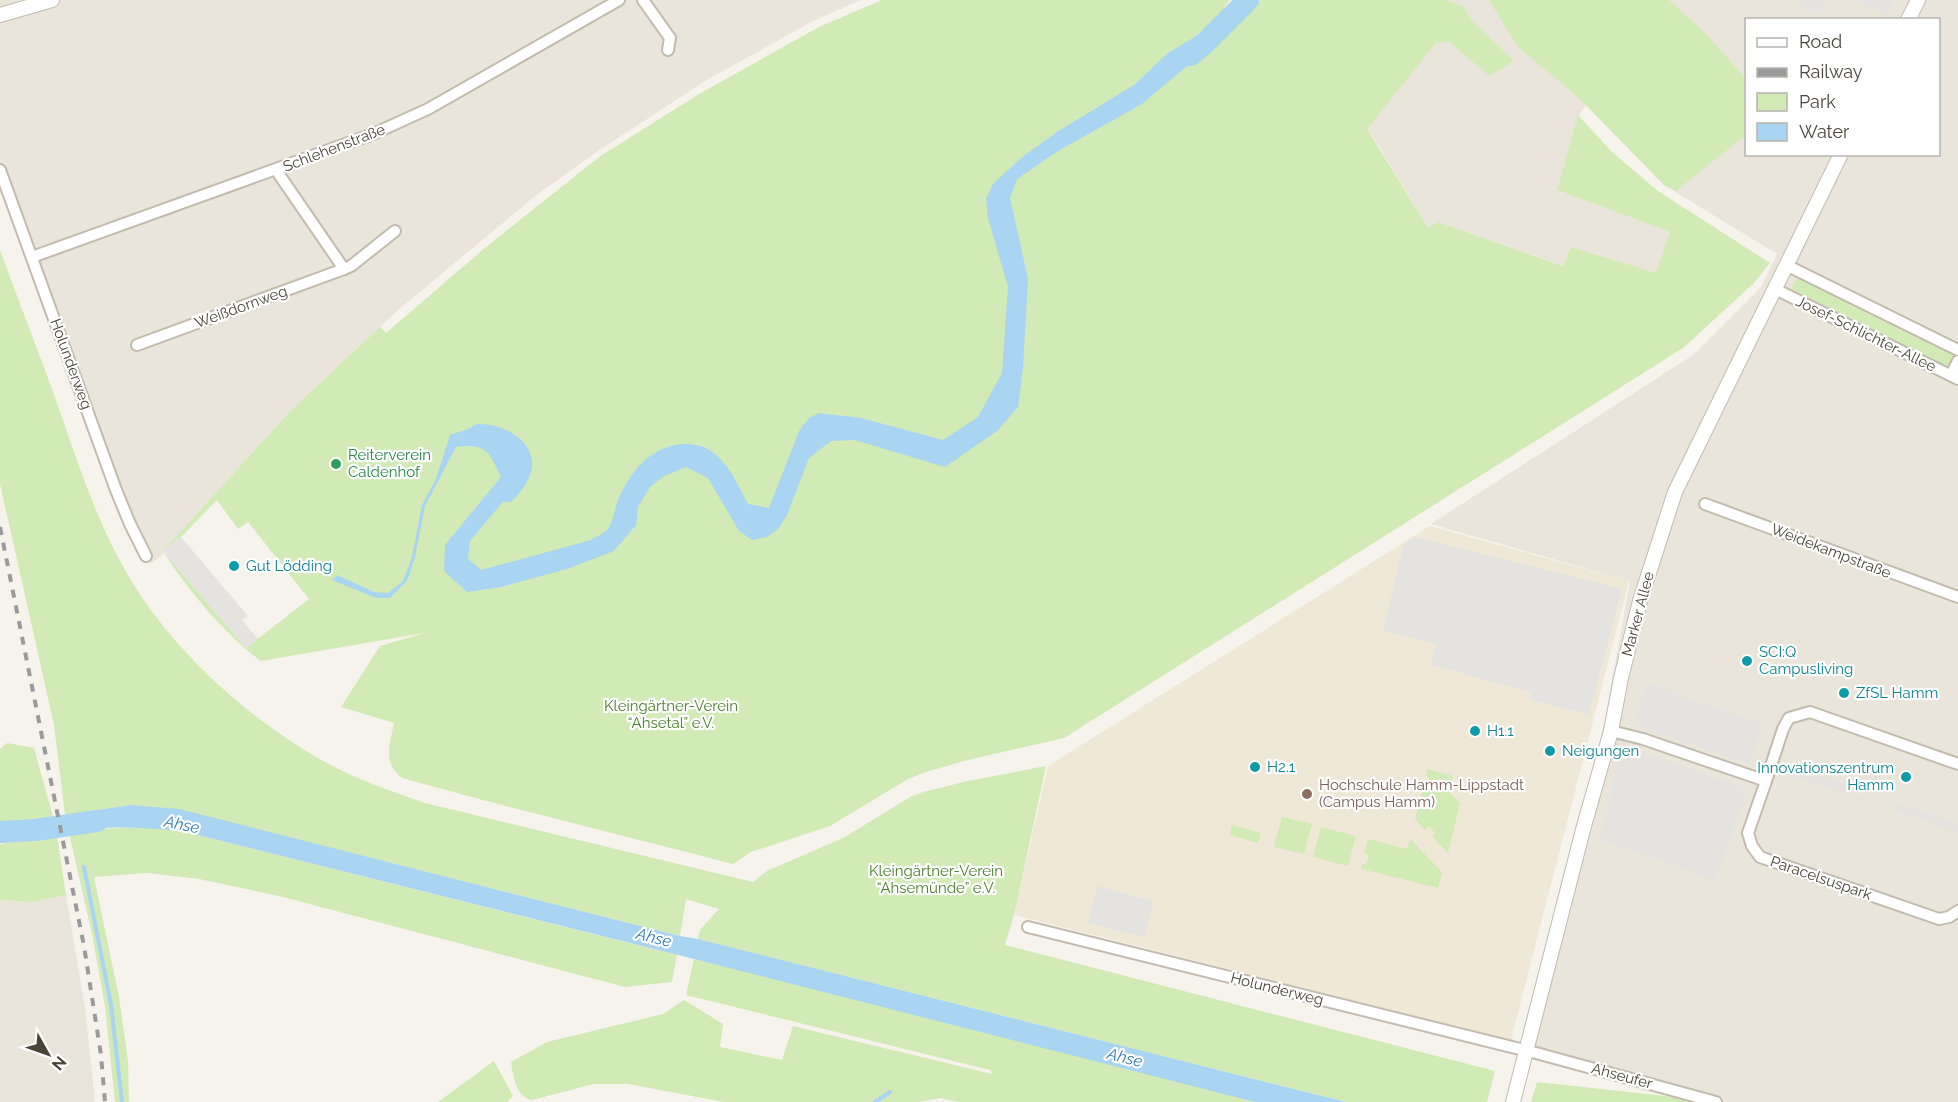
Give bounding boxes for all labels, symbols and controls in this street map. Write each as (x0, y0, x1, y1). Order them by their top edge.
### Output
legend (1745, 18, 1940, 156)
text: Road (1799, 31, 1842, 52)
text: Railway (1799, 61, 1863, 82)
text: Park (1799, 91, 1836, 112)
street label: Schlehenstraße (280, 120, 388, 176)
text: Water (1799, 121, 1850, 142)
street label: Weißdornweg (192, 282, 290, 332)
street label: Josef-Schlichter-Allee (1793, 292, 1939, 376)
street label: Holunderweg (46, 316, 96, 412)
place label: Reiterverein Caldenhof (348, 446, 431, 481)
marker: Reiterverein Caldenhof (329, 457, 343, 471)
street label: Weidekampstraße (1769, 520, 1894, 582)
place label: Gut Lödding (246, 557, 332, 575)
marker: Gut Lödding (227, 559, 241, 573)
street label: Marker Allee (1618, 569, 1658, 658)
place label: SCI:Q Campusliving (1759, 643, 1853, 678)
marker: SCI:Q Campusliving (1740, 654, 1754, 668)
place label: ZfSL Hamm (1856, 684, 1938, 702)
marker: ZfSL Hamm (1837, 686, 1851, 700)
park label: Kleingärtner-Verein “Ahsetal” e.V. (604, 697, 738, 732)
place label: H1.1 (1487, 722, 1514, 740)
marker: H1.1 (1468, 724, 1482, 738)
place label: Neigungen (1562, 742, 1639, 760)
marker: Neigungen (1543, 744, 1557, 758)
place label: H2.1 (1267, 758, 1296, 776)
place label: Innovationszentrum Hamm (1757, 759, 1894, 794)
marker: H2.1 (1248, 760, 1262, 774)
marker: Innovationszentrum Hamm (1899, 770, 1913, 784)
place label: Hochschule Hamm-Lippstadt (Campus Hamm) (1319, 776, 1524, 811)
marker: Hochschule Hamm-Lippstadt (Campus Hamm) (1300, 787, 1314, 801)
water label: Ahse (162, 812, 202, 837)
street label: Paracelsuspark (1768, 852, 1874, 904)
park label: Kleingärtner-Verein “Ahsemünde” e.V. (869, 862, 1003, 897)
water label: Ahse (633, 924, 674, 951)
street label: Holunderweg (1229, 969, 1325, 1009)
north arrow (18, 1024, 78, 1084)
water label: Ahse (1104, 1044, 1145, 1071)
text: N (48, 1053, 70, 1074)
street label: Ahseufer (1589, 1059, 1655, 1093)

